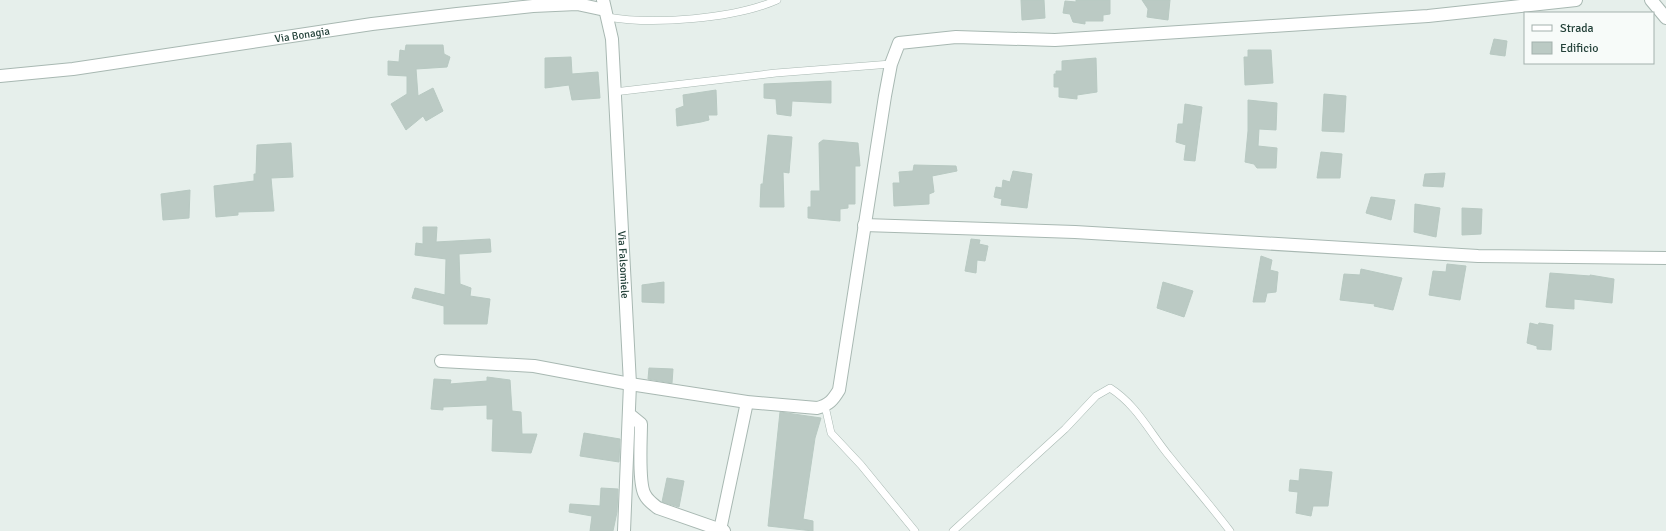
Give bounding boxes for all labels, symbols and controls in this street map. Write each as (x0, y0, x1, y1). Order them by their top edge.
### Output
legend (1524, 12, 1654, 64)
text: Strada (1560, 21, 1594, 36)
street label: Via Bonagia (274, 24, 331, 46)
text: Edificio (1560, 41, 1598, 56)
street label: Via Falsomiele (615, 230, 632, 299)

